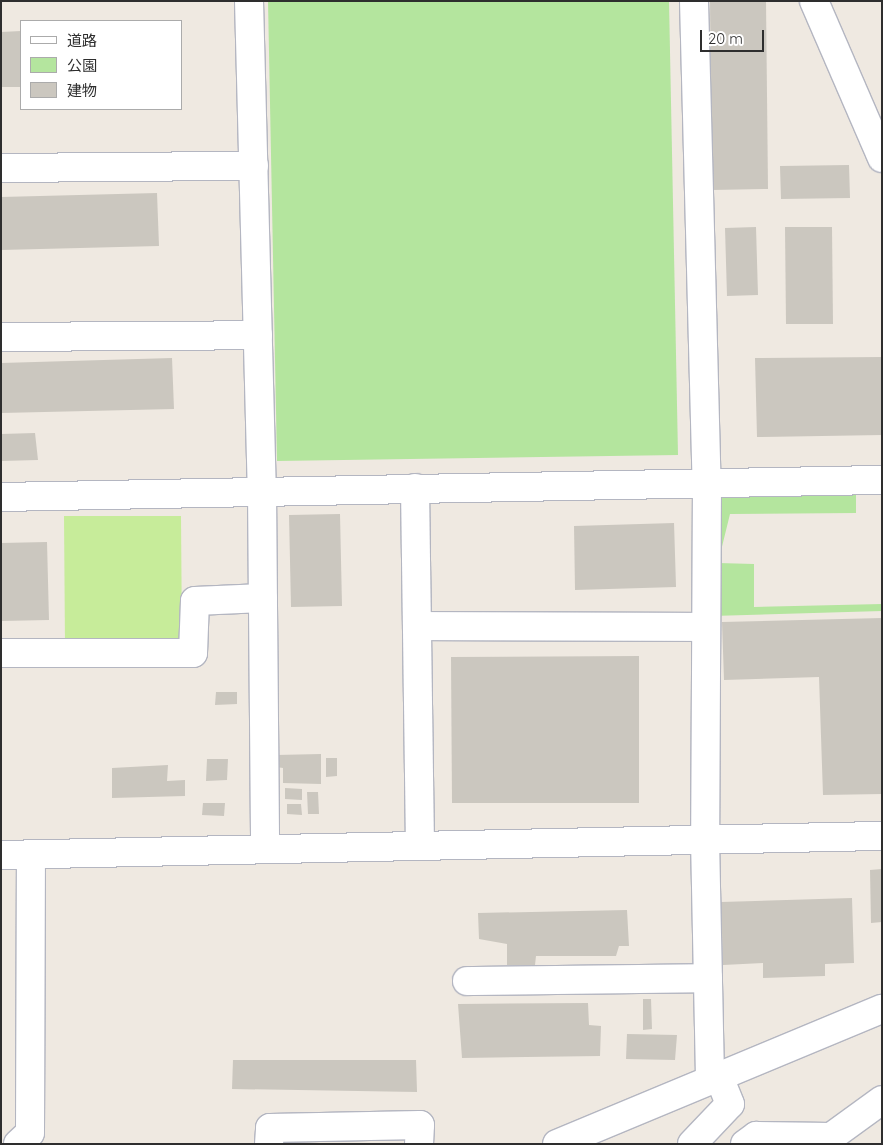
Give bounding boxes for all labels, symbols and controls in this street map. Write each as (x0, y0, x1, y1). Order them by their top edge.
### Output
legend (20, 20, 182, 110)
scale bar (703, 20, 767, 52)
text: 20 m (708, 29, 743, 48)
text: 道路 (67, 31, 97, 50)
text: 公園 (67, 56, 97, 75)
text: 建物 (67, 81, 97, 100)

